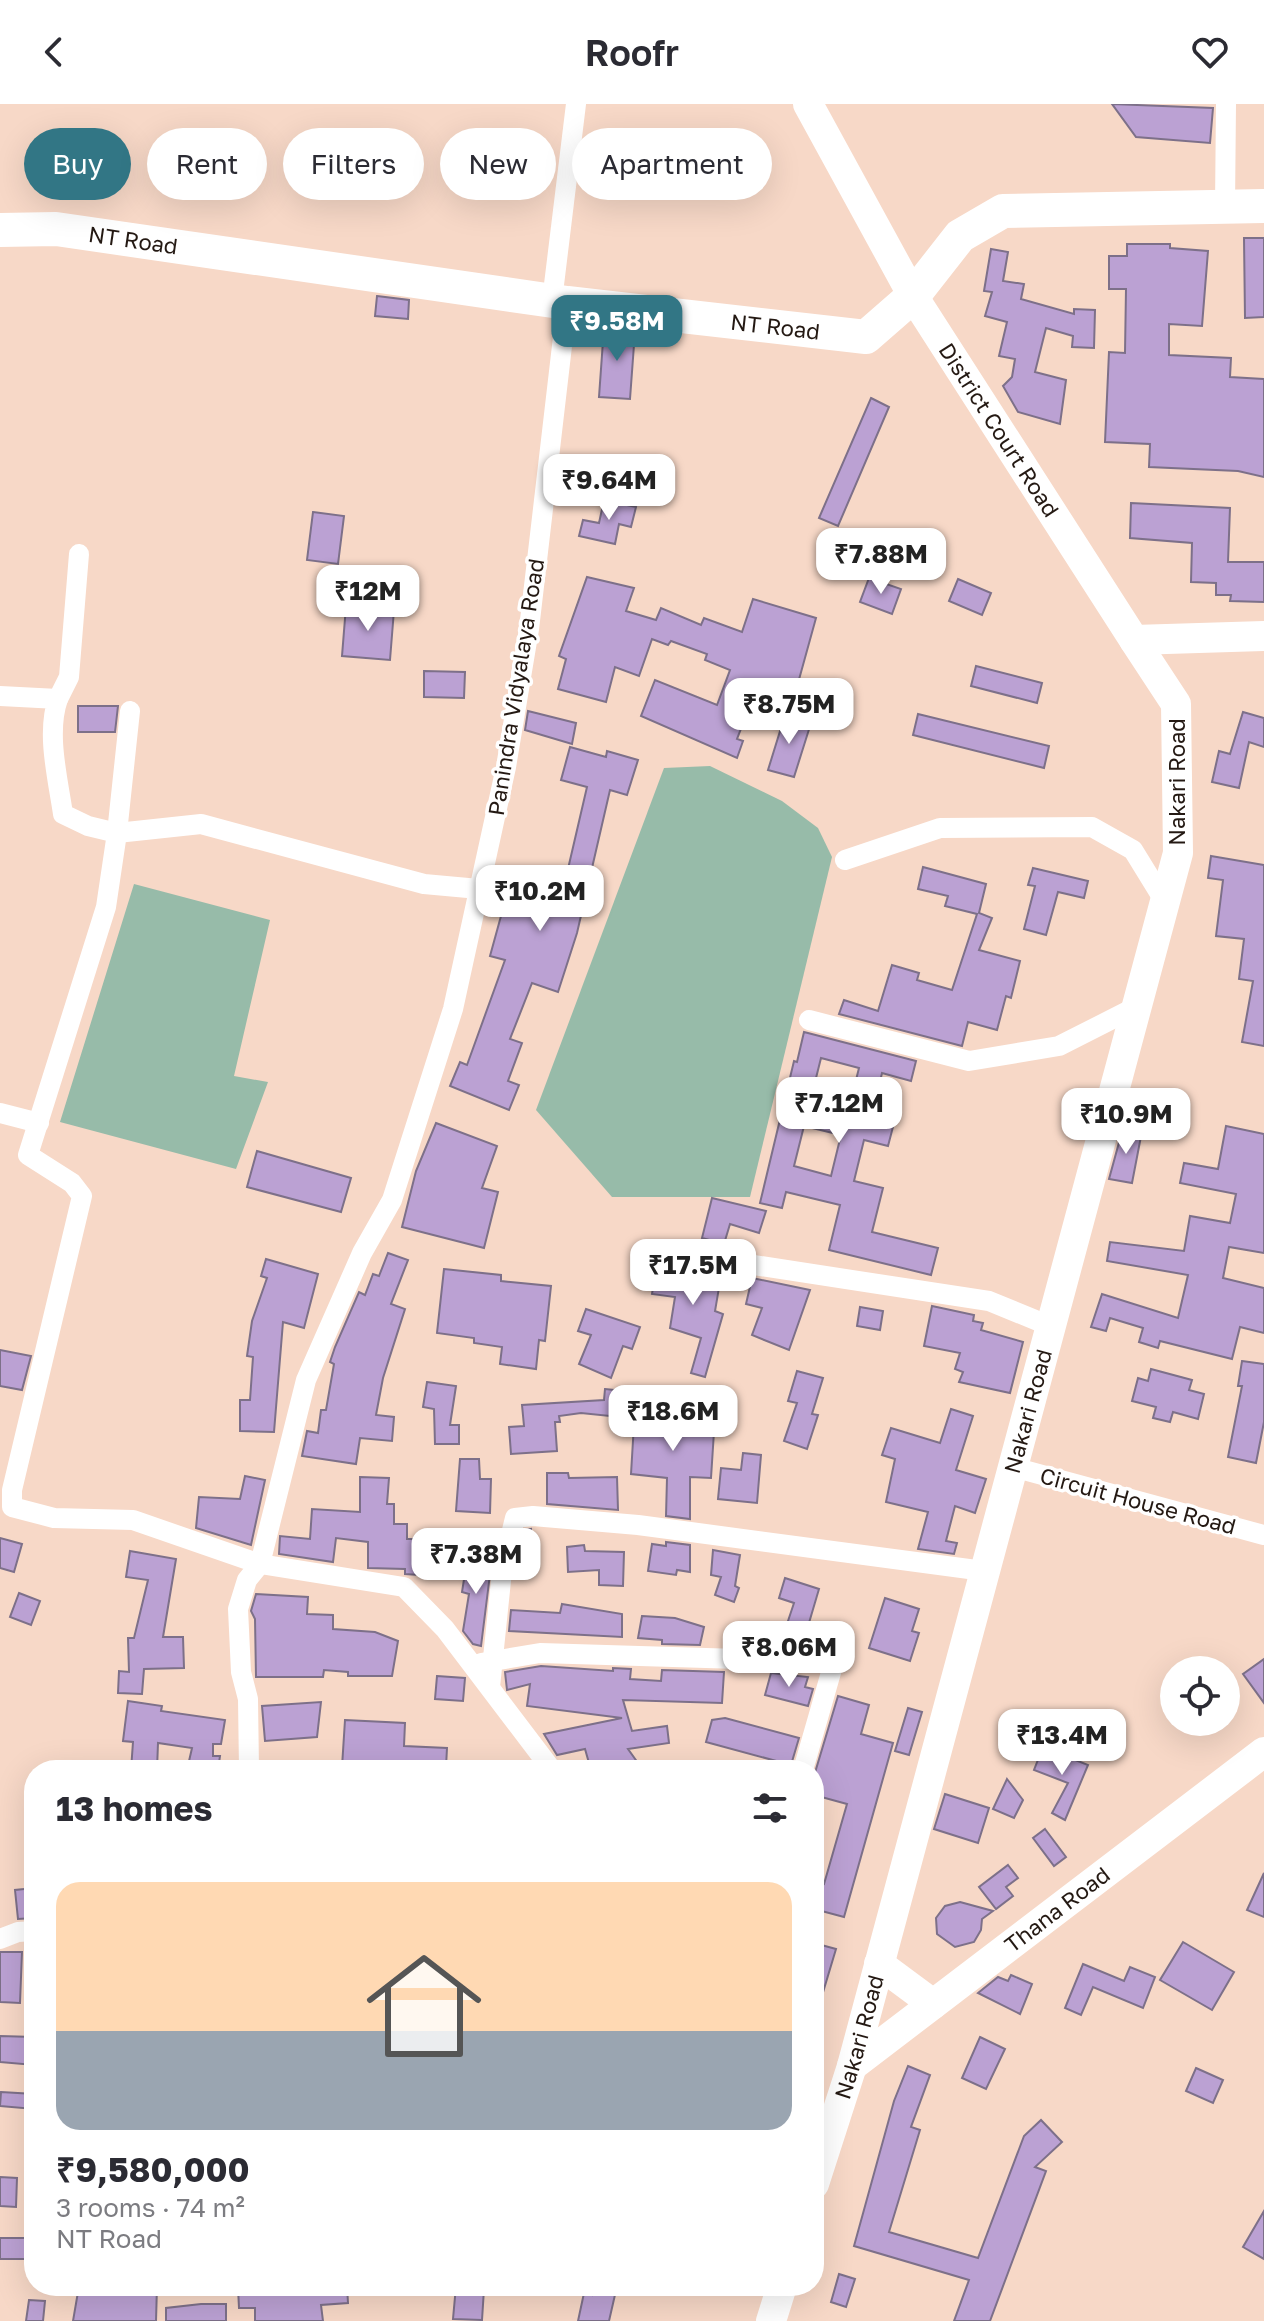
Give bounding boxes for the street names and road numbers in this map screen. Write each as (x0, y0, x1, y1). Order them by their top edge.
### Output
street label: NT Road (87, 220, 180, 259)
street label: NT Road (729, 308, 822, 345)
street label: District Court Road (934, 338, 1065, 522)
street label: Panindra Vidyalaya Road (482, 556, 549, 818)
street label: Nakari Road (1163, 718, 1190, 846)
street label: Nakari Road (998, 1346, 1057, 1476)
street label: Circuit House Road (1037, 1461, 1239, 1540)
street label: Thana Road (999, 1861, 1115, 1958)
street label: Nakari Road (828, 1972, 889, 2102)

